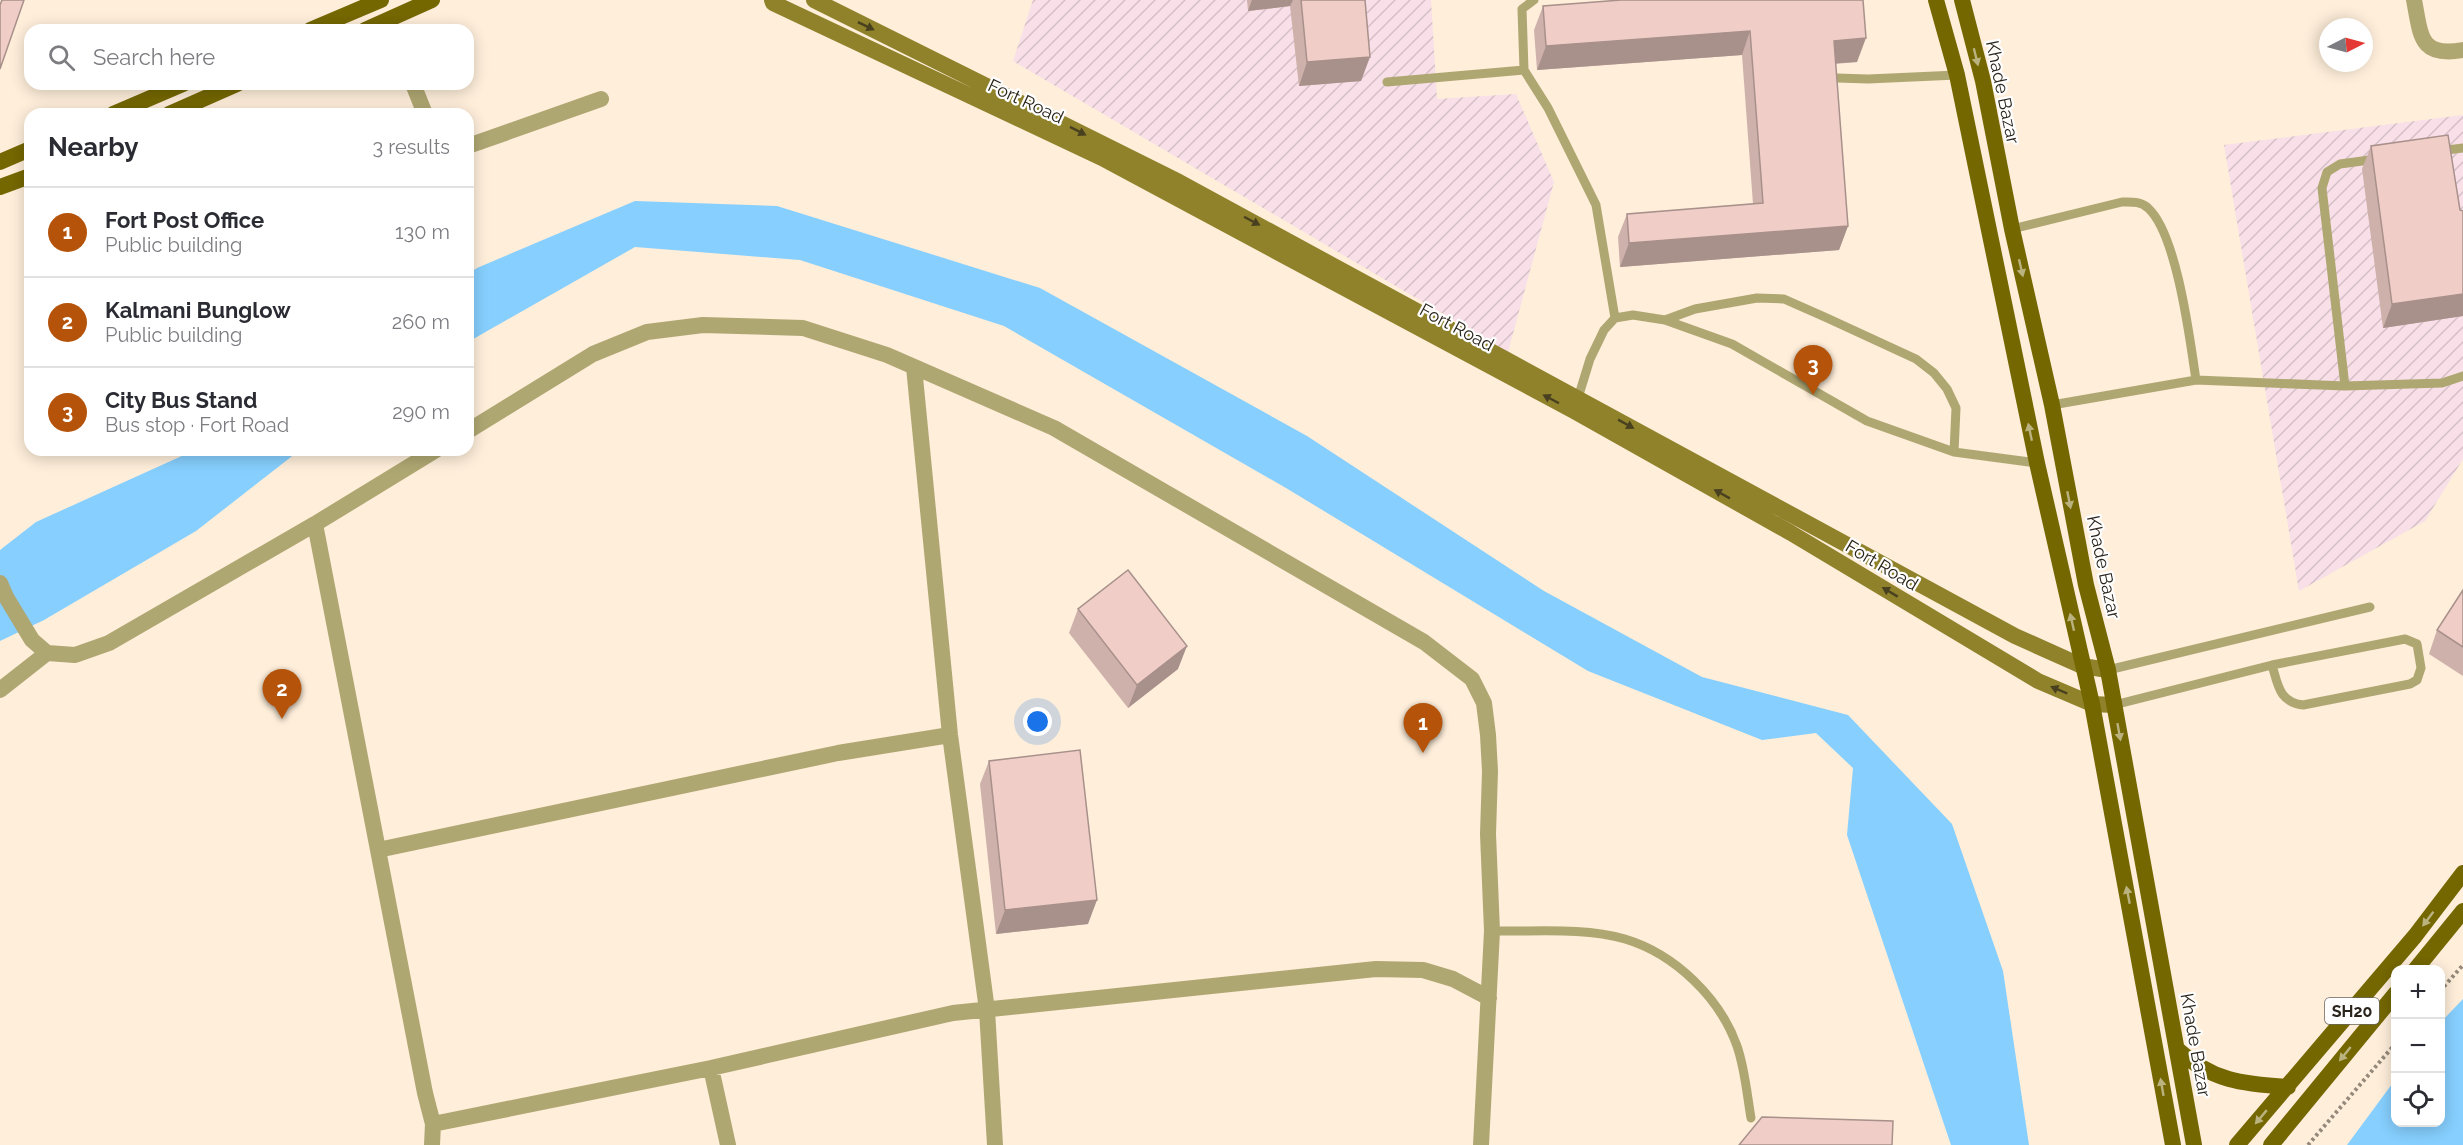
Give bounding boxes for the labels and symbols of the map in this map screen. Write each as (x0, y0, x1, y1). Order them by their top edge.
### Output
north arrow (2319, 18, 2373, 72)
one-way arrow (858, 21, 875, 30)
street label: Khade Bazar (1982, 38, 2024, 146)
one-way arrow (1972, 47, 1982, 66)
street label: Fort Road (985, 74, 1067, 128)
one-way arrow (1070, 127, 1087, 136)
one-way arrow (1243, 216, 1260, 226)
one-way arrow (2016, 259, 2026, 277)
street label: Fort Road (1416, 299, 1498, 355)
pin: 3 (1794, 346, 1832, 395)
one-way arrow (1542, 394, 1559, 404)
one-way arrow (1618, 419, 1635, 429)
one-way arrow (2025, 422, 2034, 441)
one-way arrow (1713, 489, 1730, 499)
one-way arrow (2065, 491, 2074, 510)
street label: Khade Bazar (2083, 513, 2125, 621)
street label: Fort Road (1842, 535, 1922, 595)
one-way arrow (1882, 587, 1898, 598)
one-way arrow (2067, 613, 2077, 631)
pin: 2 (262, 670, 302, 719)
one-way arrow (2049, 685, 2067, 695)
pin: 1 (1404, 704, 1442, 753)
your location (1023, 707, 1052, 736)
one-way arrow (2115, 722, 2124, 741)
one-way arrow (2123, 886, 2132, 905)
one-way arrow (2422, 912, 2434, 927)
street label: Khade Bazar (2177, 991, 2216, 1099)
road number: SH20 (2325, 998, 2379, 1024)
one-way arrow (2339, 1046, 2352, 1061)
one-way arrow (2158, 1078, 2167, 1097)
one-way arrow (2255, 1109, 2268, 1124)

